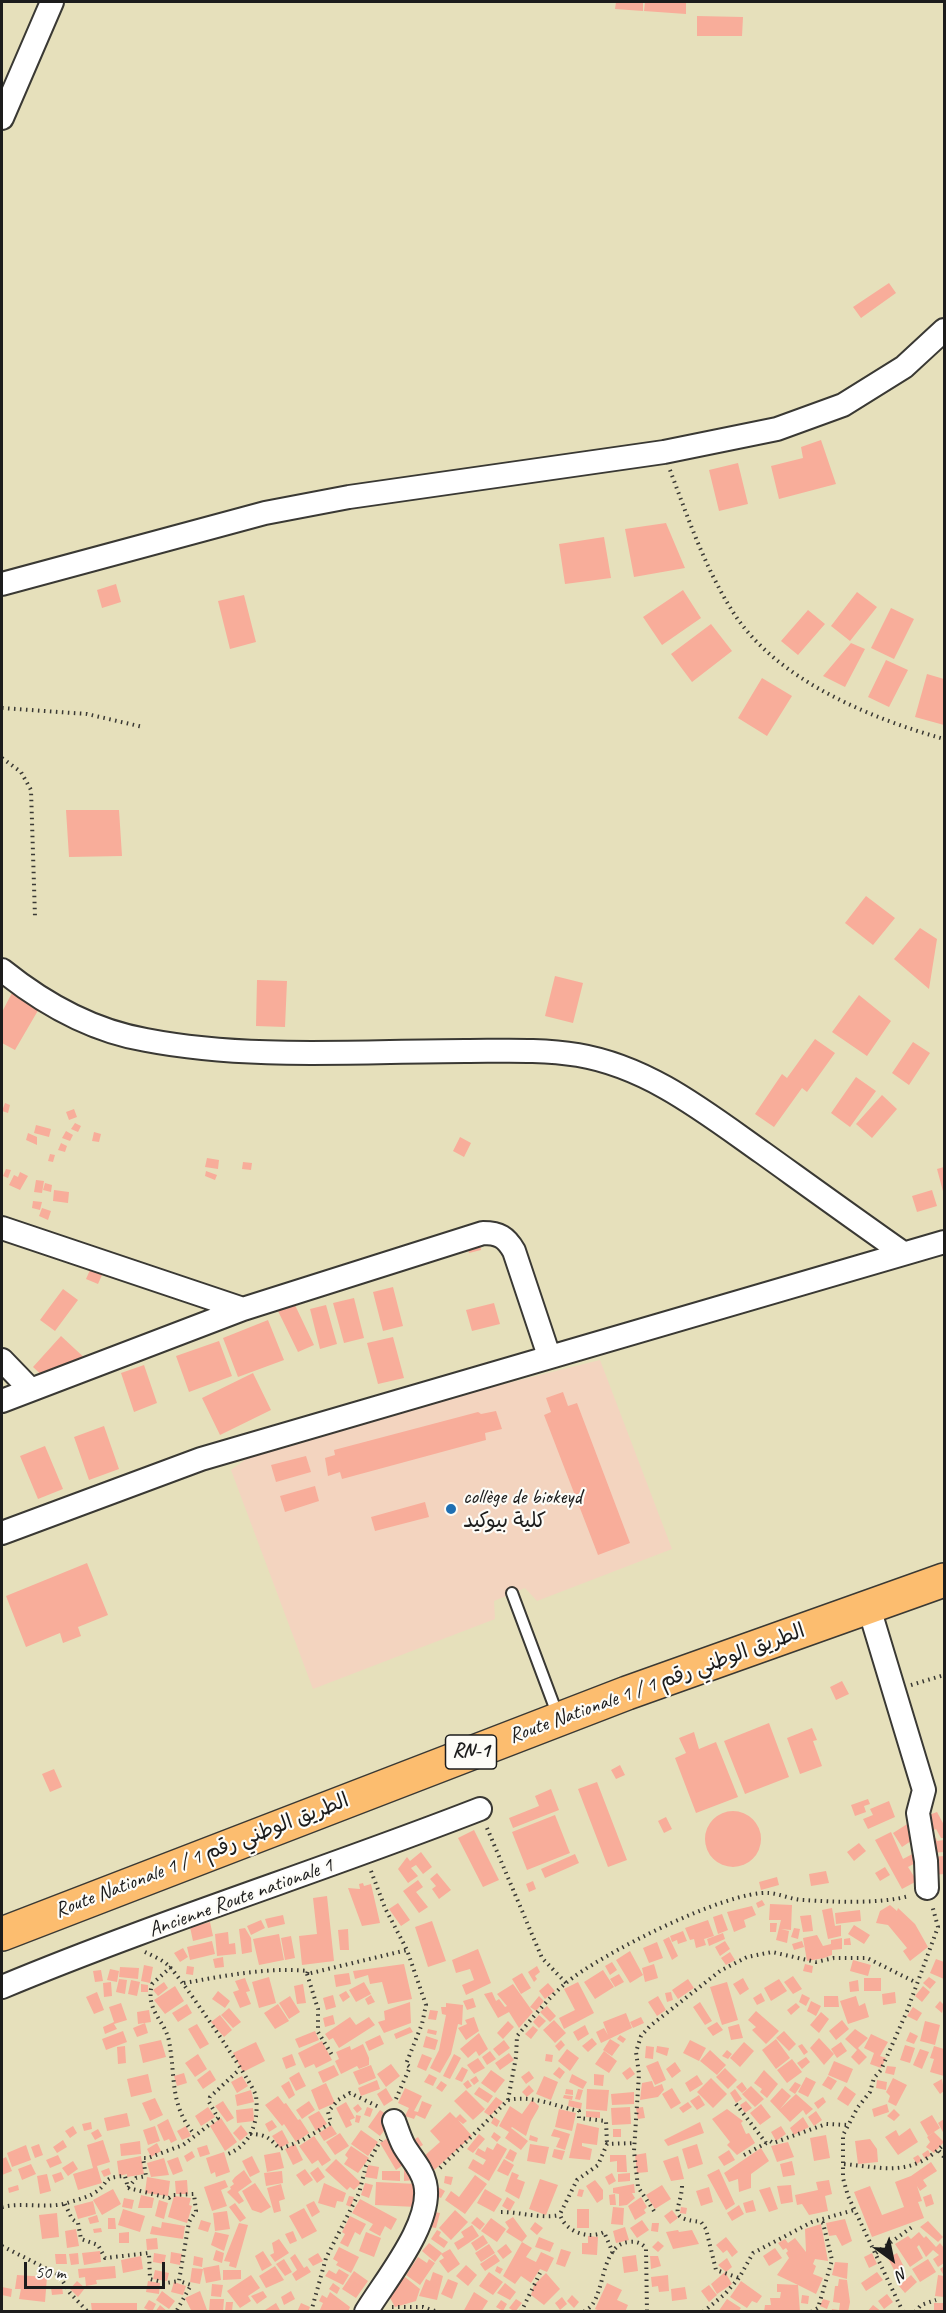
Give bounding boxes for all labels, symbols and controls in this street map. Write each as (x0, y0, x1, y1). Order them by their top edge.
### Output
place label: collège de biokeyd كلية بيوكيد (463, 1484, 582, 1534)
marker: collège de biokeyd كلية بيوكيد (444, 1502, 458, 1516)
street label: Route Nationale 1 / الطريق الوطني رقم 1 (506, 1619, 808, 1749)
road number: RN-1 (446, 1735, 496, 1769)
street label: Route Nationale 1 / الطريق الوطني رقم 1 (51, 1788, 353, 1924)
street label: Ancienne Route nationale 1 (145, 1853, 337, 1943)
north arrow (862, 2229, 922, 2289)
scale bar (27, 2250, 168, 2288)
text: 50 m (35, 2261, 66, 2283)
text: N (892, 2263, 911, 2285)

